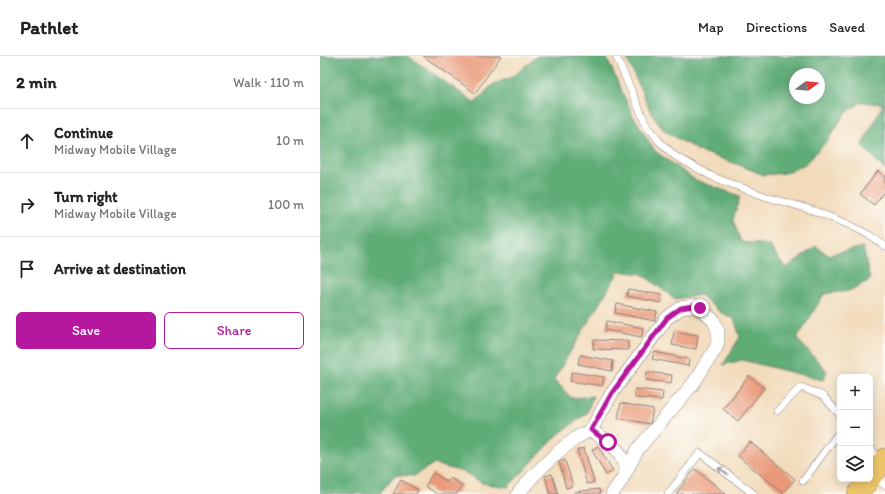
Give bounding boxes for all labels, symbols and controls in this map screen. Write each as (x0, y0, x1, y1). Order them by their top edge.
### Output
text: Pathlet (20, 16, 78, 39)
text: Map (698, 19, 724, 36)
text: Directions (746, 19, 807, 36)
text: Saved (829, 19, 865, 36)
north arrow (789, 68, 825, 104)
text: 2 min (16, 72, 56, 92)
text: Walk · 110 m (233, 75, 304, 90)
text: Continue (54, 124, 113, 142)
icon: ahead (16, 130, 38, 152)
text: 10 m (276, 133, 304, 148)
text: Midway Mobile Village (54, 142, 177, 157)
text: Turn right (54, 188, 118, 206)
icon: right (16, 194, 38, 216)
text: 100 m (268, 197, 304, 212)
text: Midway Mobile Village (54, 206, 177, 221)
icon: arrive (16, 258, 38, 280)
text: Arrive at destination (54, 260, 186, 278)
route end (691, 299, 709, 317)
button: Save (16, 312, 156, 349)
button: Share (164, 312, 304, 349)
map controls (837, 374, 873, 482)
button: + (837, 374, 873, 410)
button: − (837, 410, 873, 446)
route start (599, 433, 617, 451)
button: layers (837, 446, 873, 482)
one-way arrow (717, 466, 728, 475)

